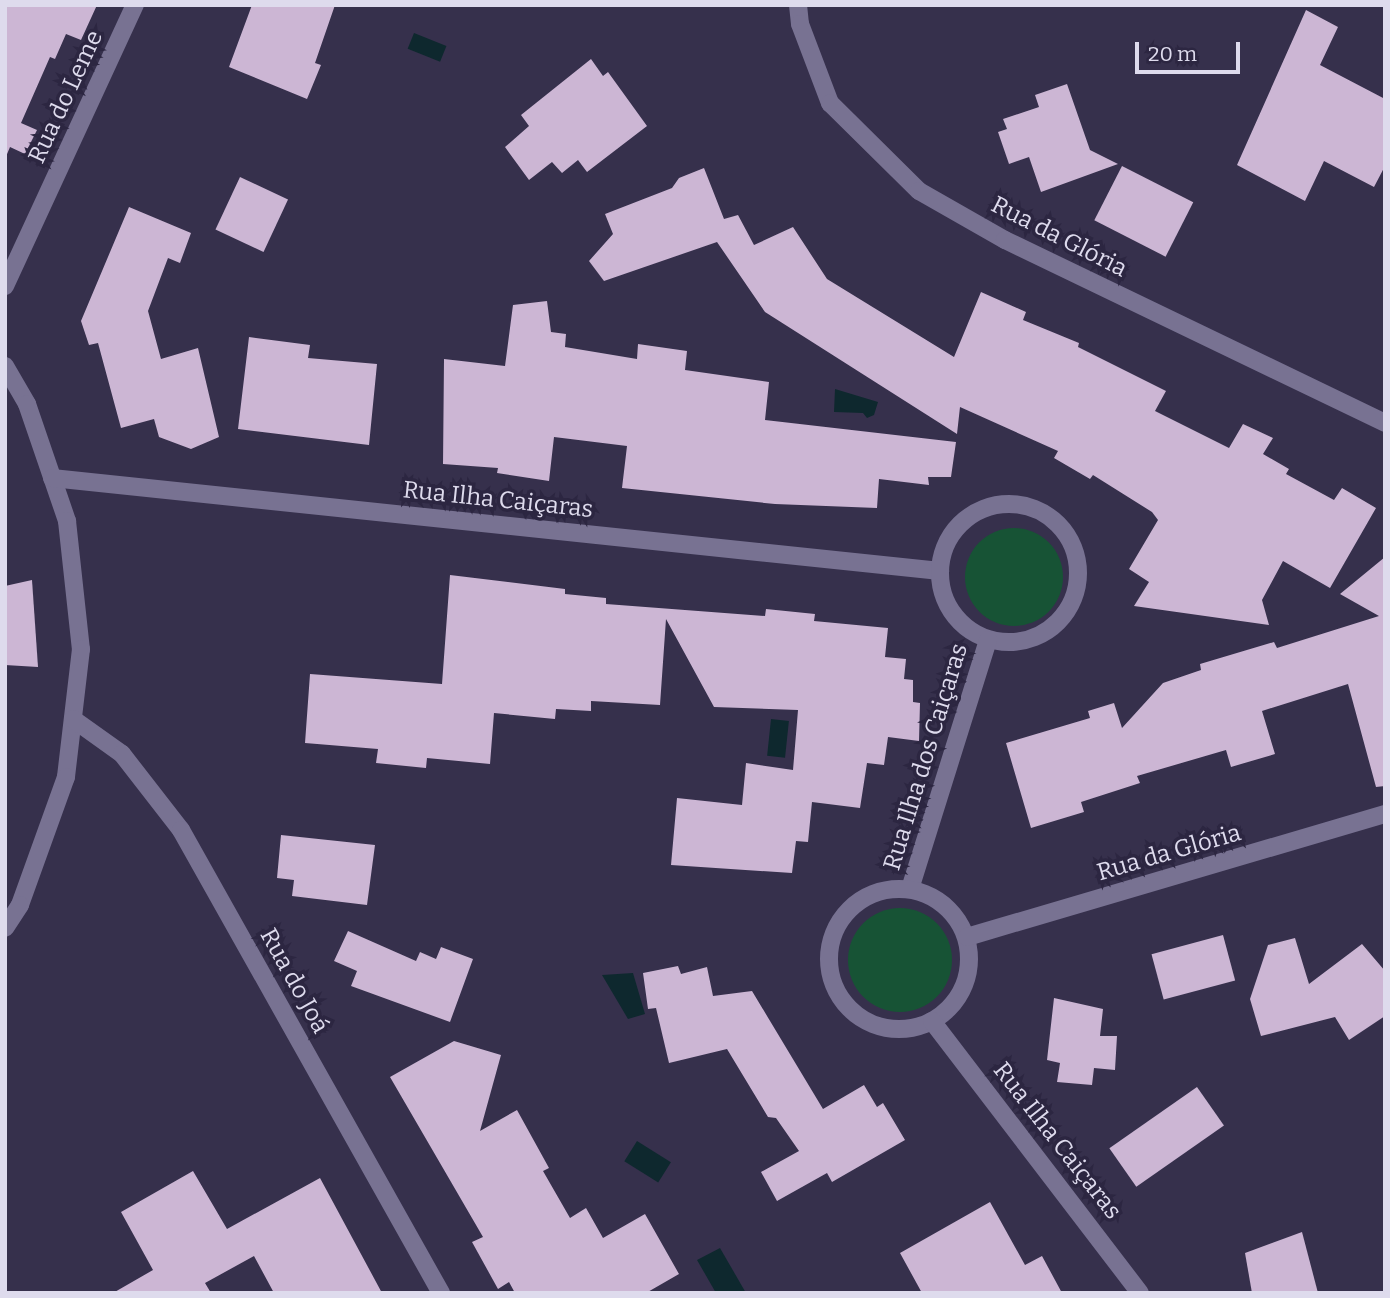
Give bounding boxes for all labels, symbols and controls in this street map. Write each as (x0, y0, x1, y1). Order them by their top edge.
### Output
street label: Rua do Leme (23, 26, 109, 168)
scale bar (1138, 28, 1243, 72)
text: 20 m (1148, 41, 1197, 67)
street label: Rua da Glória (986, 190, 1132, 284)
street label: Rua Ilha Caiçaras (401, 476, 595, 524)
street label: Rua Ilha dos Caiçaras (878, 640, 974, 874)
street label: Rua da Glória (1094, 819, 1244, 887)
street label: Rua do Joá (253, 923, 335, 1039)
street label: Rua Ilha Caiçaras (987, 1057, 1127, 1225)

